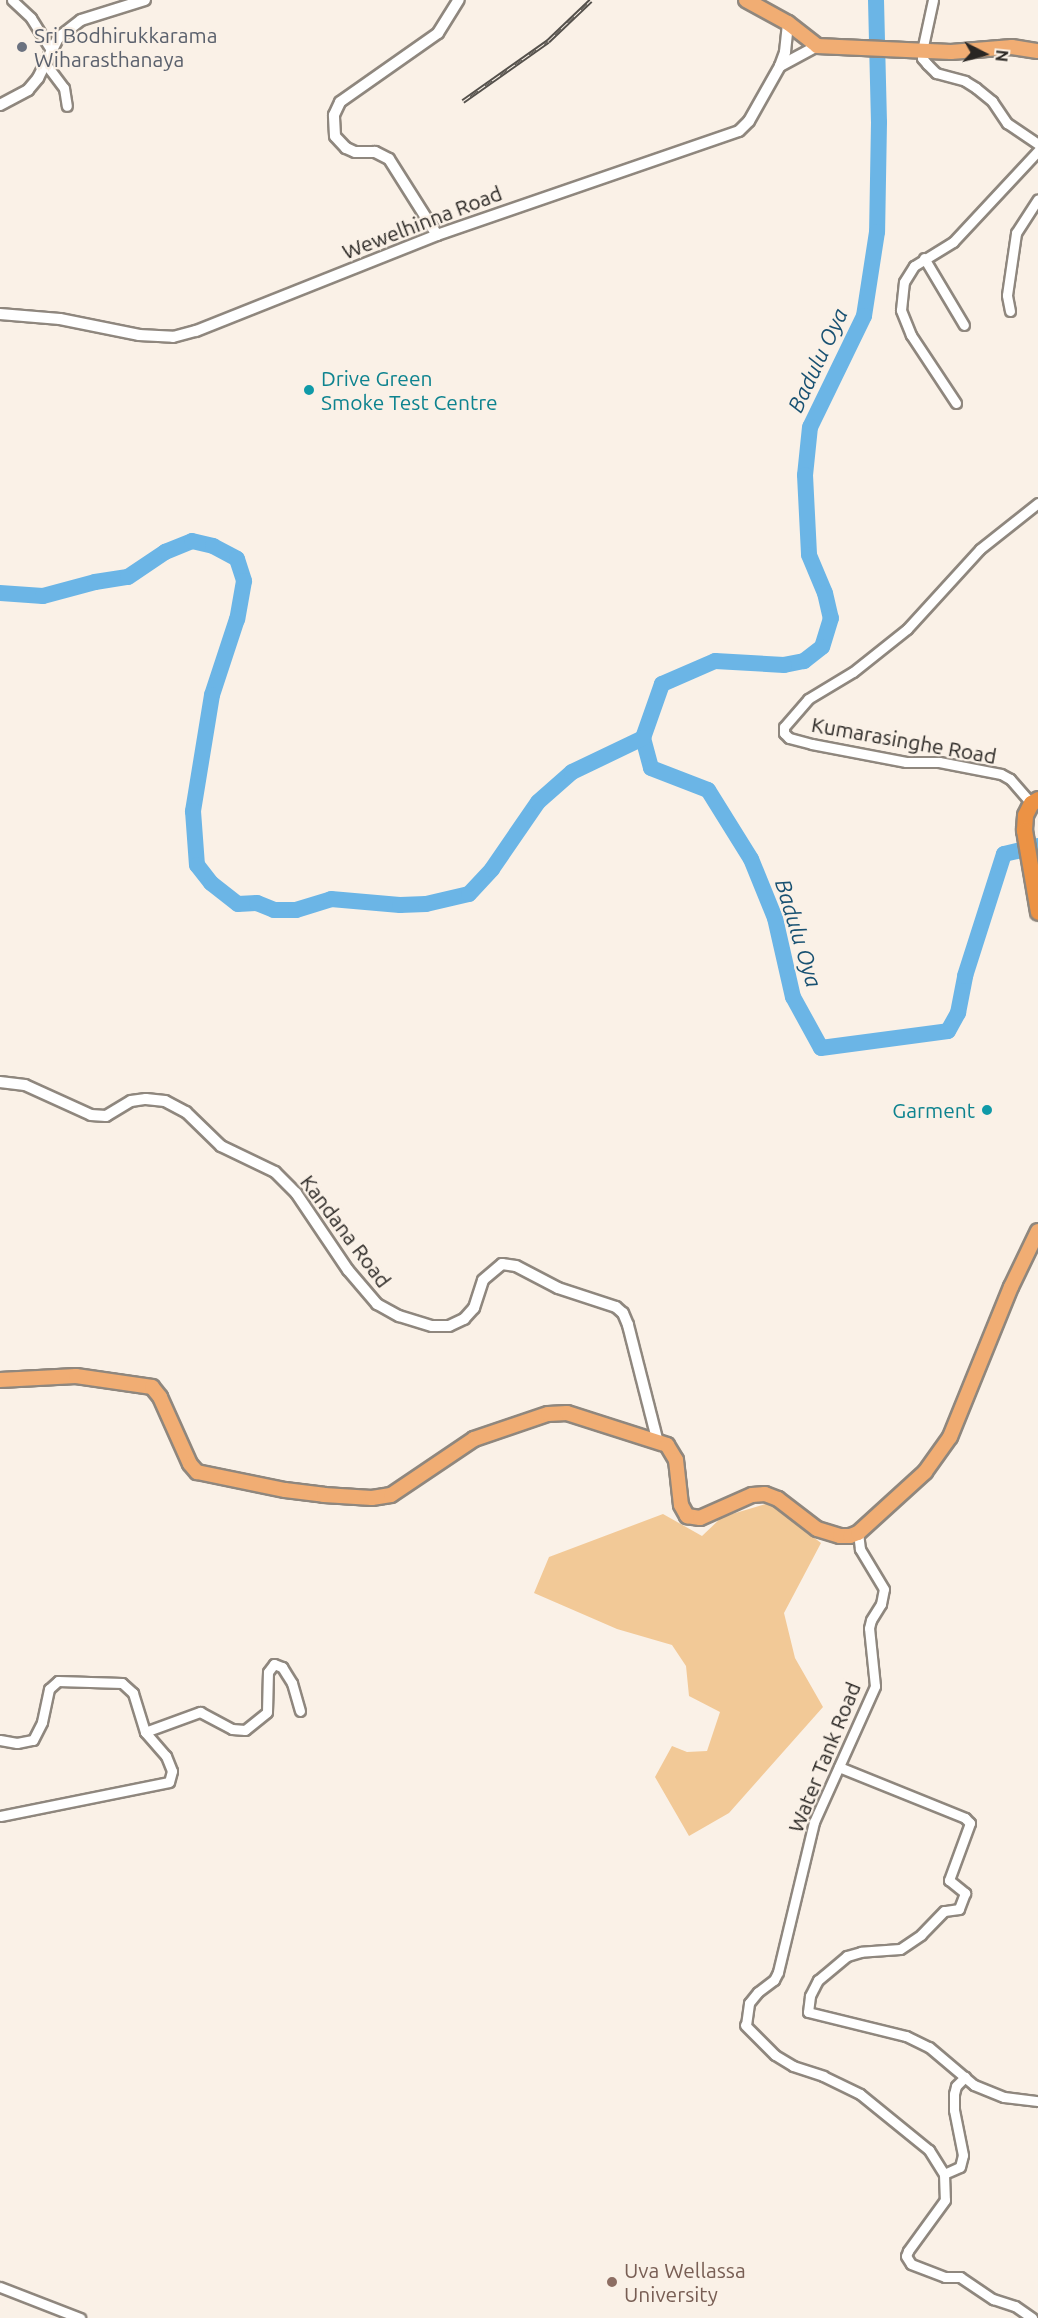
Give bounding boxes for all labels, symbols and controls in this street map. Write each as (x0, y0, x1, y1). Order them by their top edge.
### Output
place label: Sri Bodhirukkarama Wiharasthanaya (34, 22, 217, 72)
north arrow (954, 24, 1014, 84)
marker: Sri Bodhirukkarama Wiharasthanaya (15, 40, 29, 54)
text: N (992, 49, 1011, 63)
street label: Wewelhinna Road (339, 180, 505, 264)
water label: Badulu Oya (781, 304, 853, 416)
place label: Drive Green Smoke Test Centre (321, 365, 498, 415)
marker: Drive Green Smoke Test Centre (302, 383, 316, 397)
street label: Kumarasinghe Road (810, 711, 998, 769)
water label: Badulu Oya (770, 876, 828, 990)
place label: Garment (892, 1097, 975, 1123)
marker: Garment (980, 1103, 994, 1117)
street label: Kandana Road (295, 1170, 397, 1292)
street label: Water Tank Road (782, 1678, 866, 1836)
place label: Uva Wellassa University (624, 2257, 746, 2307)
marker: Uva Wellassa University (605, 2275, 619, 2289)

